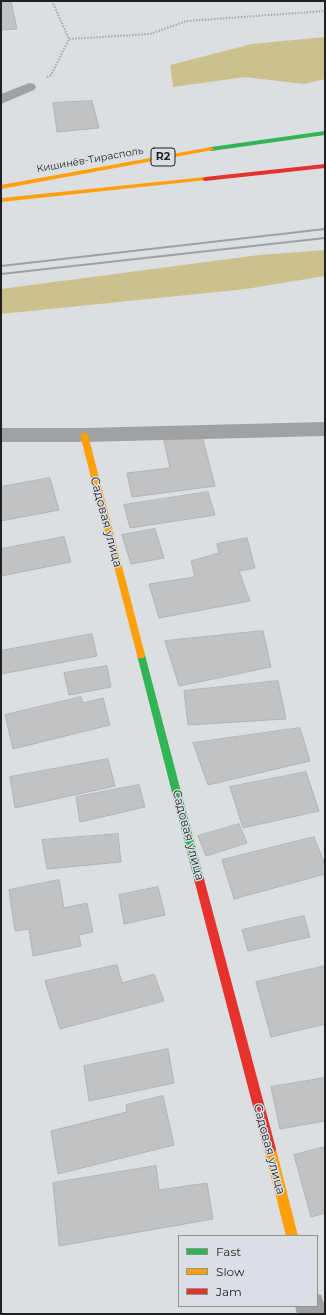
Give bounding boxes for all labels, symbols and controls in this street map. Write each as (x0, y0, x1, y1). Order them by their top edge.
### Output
street label: Кишинёв-Тирасполь (36, 145, 144, 175)
road number: R2 (151, 148, 175, 166)
street label: Садовая улица (87, 475, 125, 569)
street label: Садовая улица (169, 788, 207, 882)
street label: Садовая улица (250, 1102, 288, 1196)
legend (178, 1235, 318, 1307)
text: Fast (216, 1244, 241, 1259)
text: Slow (216, 1264, 245, 1279)
text: Jam (216, 1284, 242, 1299)

